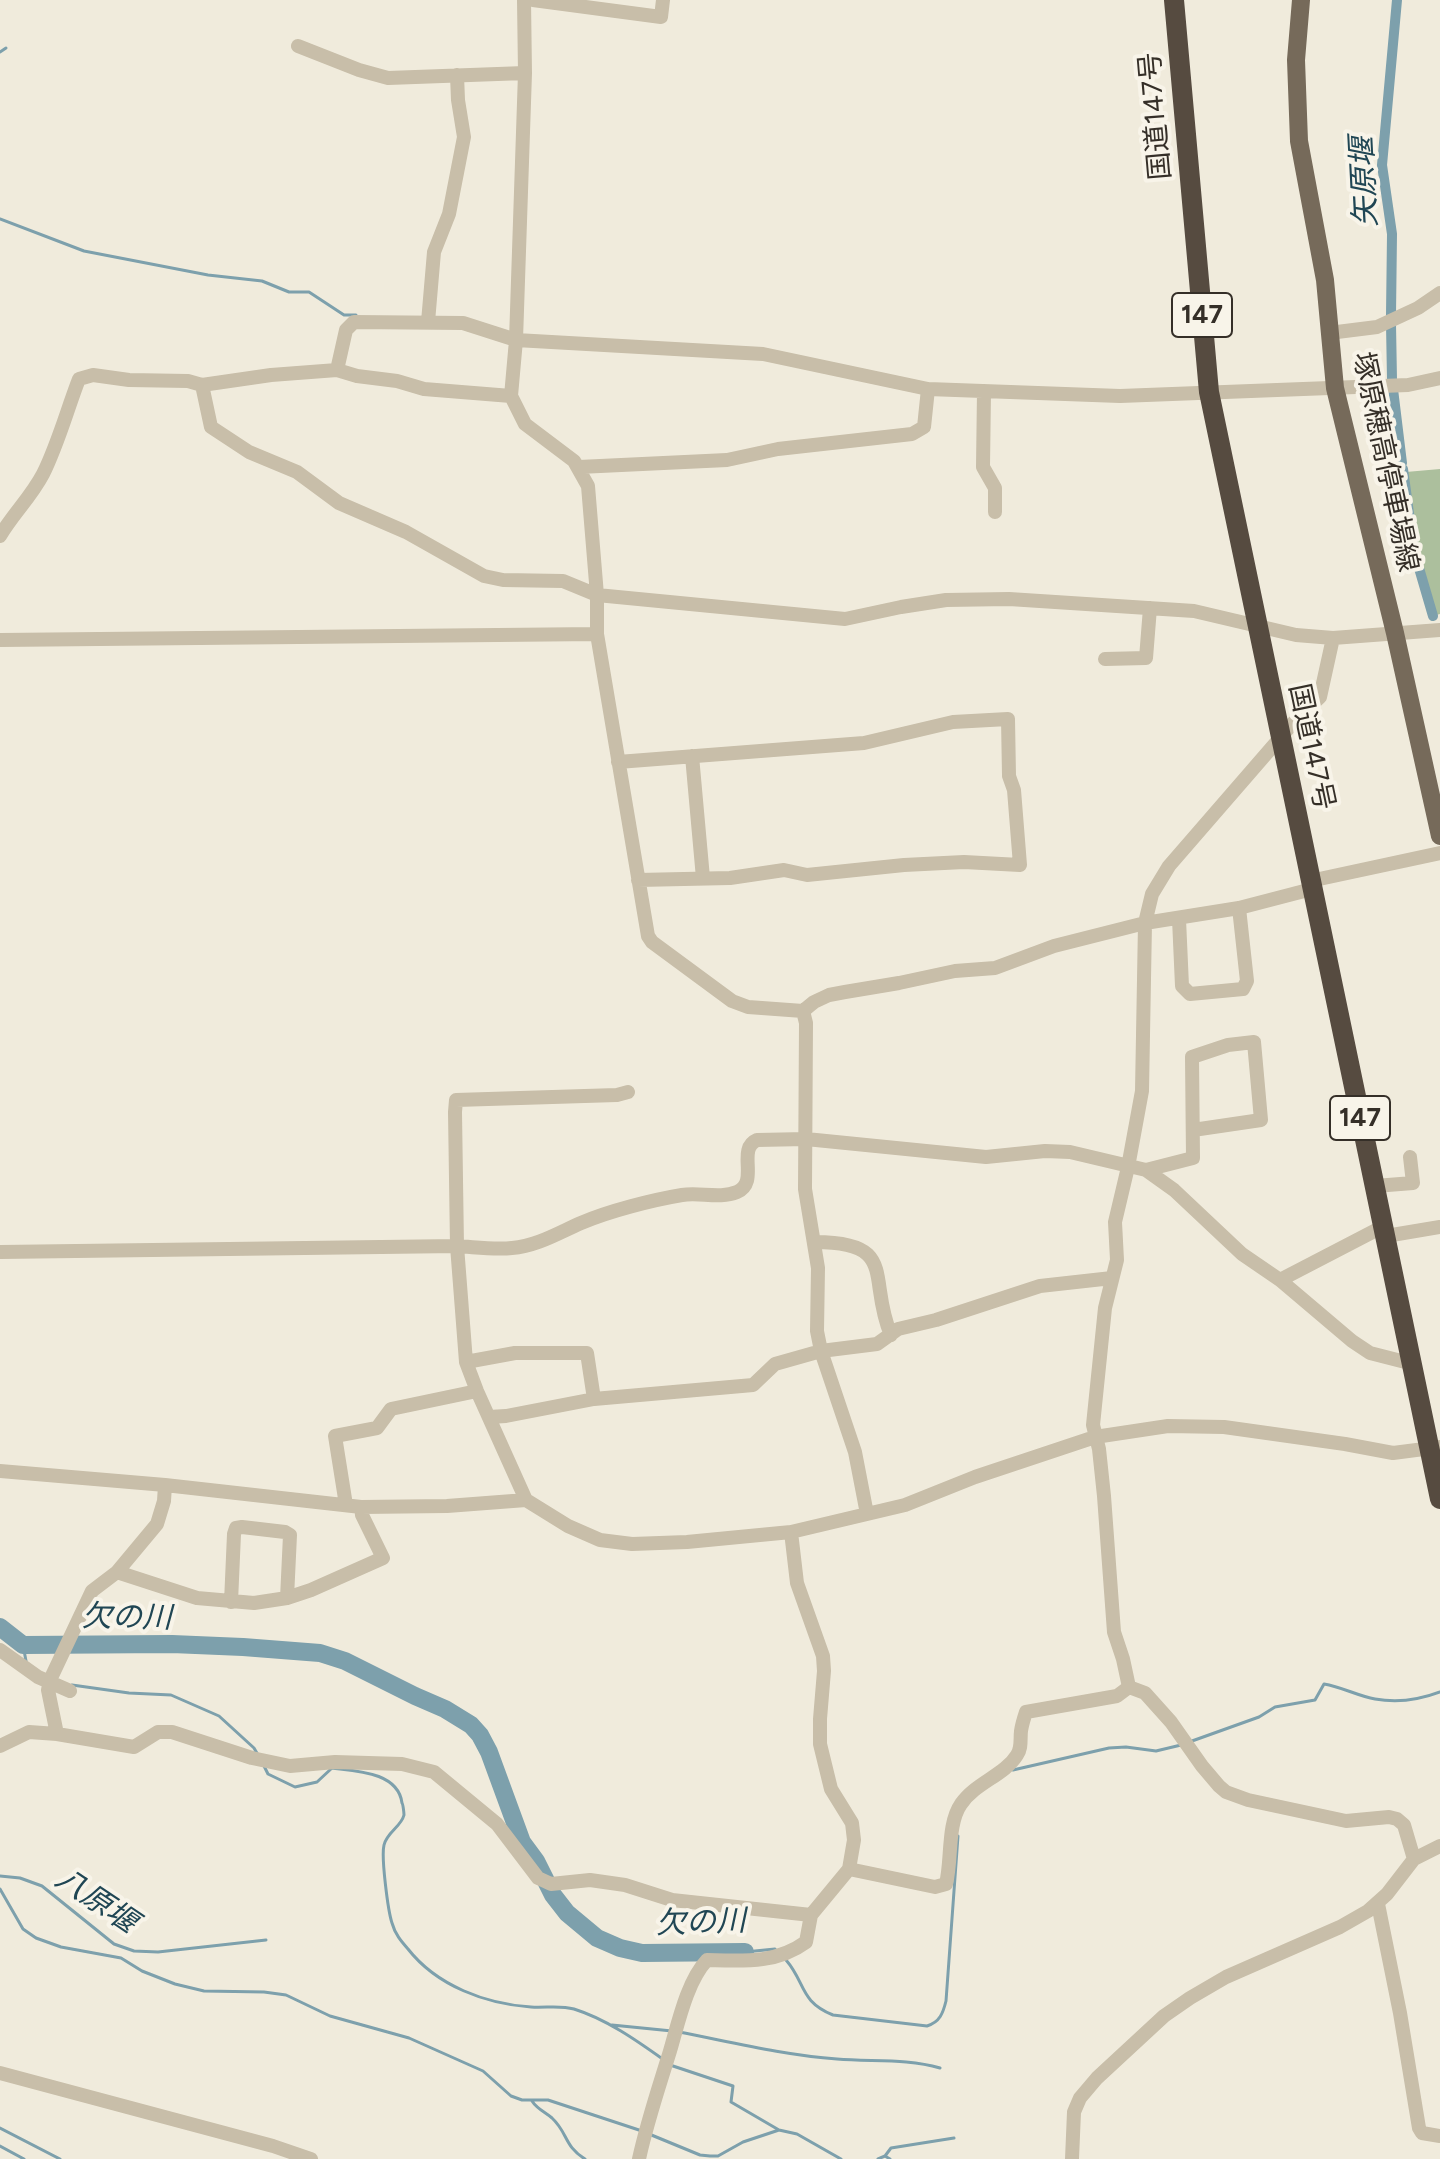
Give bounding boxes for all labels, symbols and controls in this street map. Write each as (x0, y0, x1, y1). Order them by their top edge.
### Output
street label: 国道147号 (1134, 51, 1178, 181)
water label: 矢原堰 (1345, 136, 1385, 228)
road number: 147 (1172, 293, 1232, 337)
street label: 塚原穂高停車場線 (1345, 349, 1425, 575)
street label: 国道147号 (1281, 681, 1341, 813)
road number: 147 (1330, 1096, 1390, 1140)
water label: 欠の川 (82, 1599, 172, 1637)
water label: 八原堰 (49, 1861, 143, 1941)
water label: 欠の川 (655, 1903, 747, 1943)

